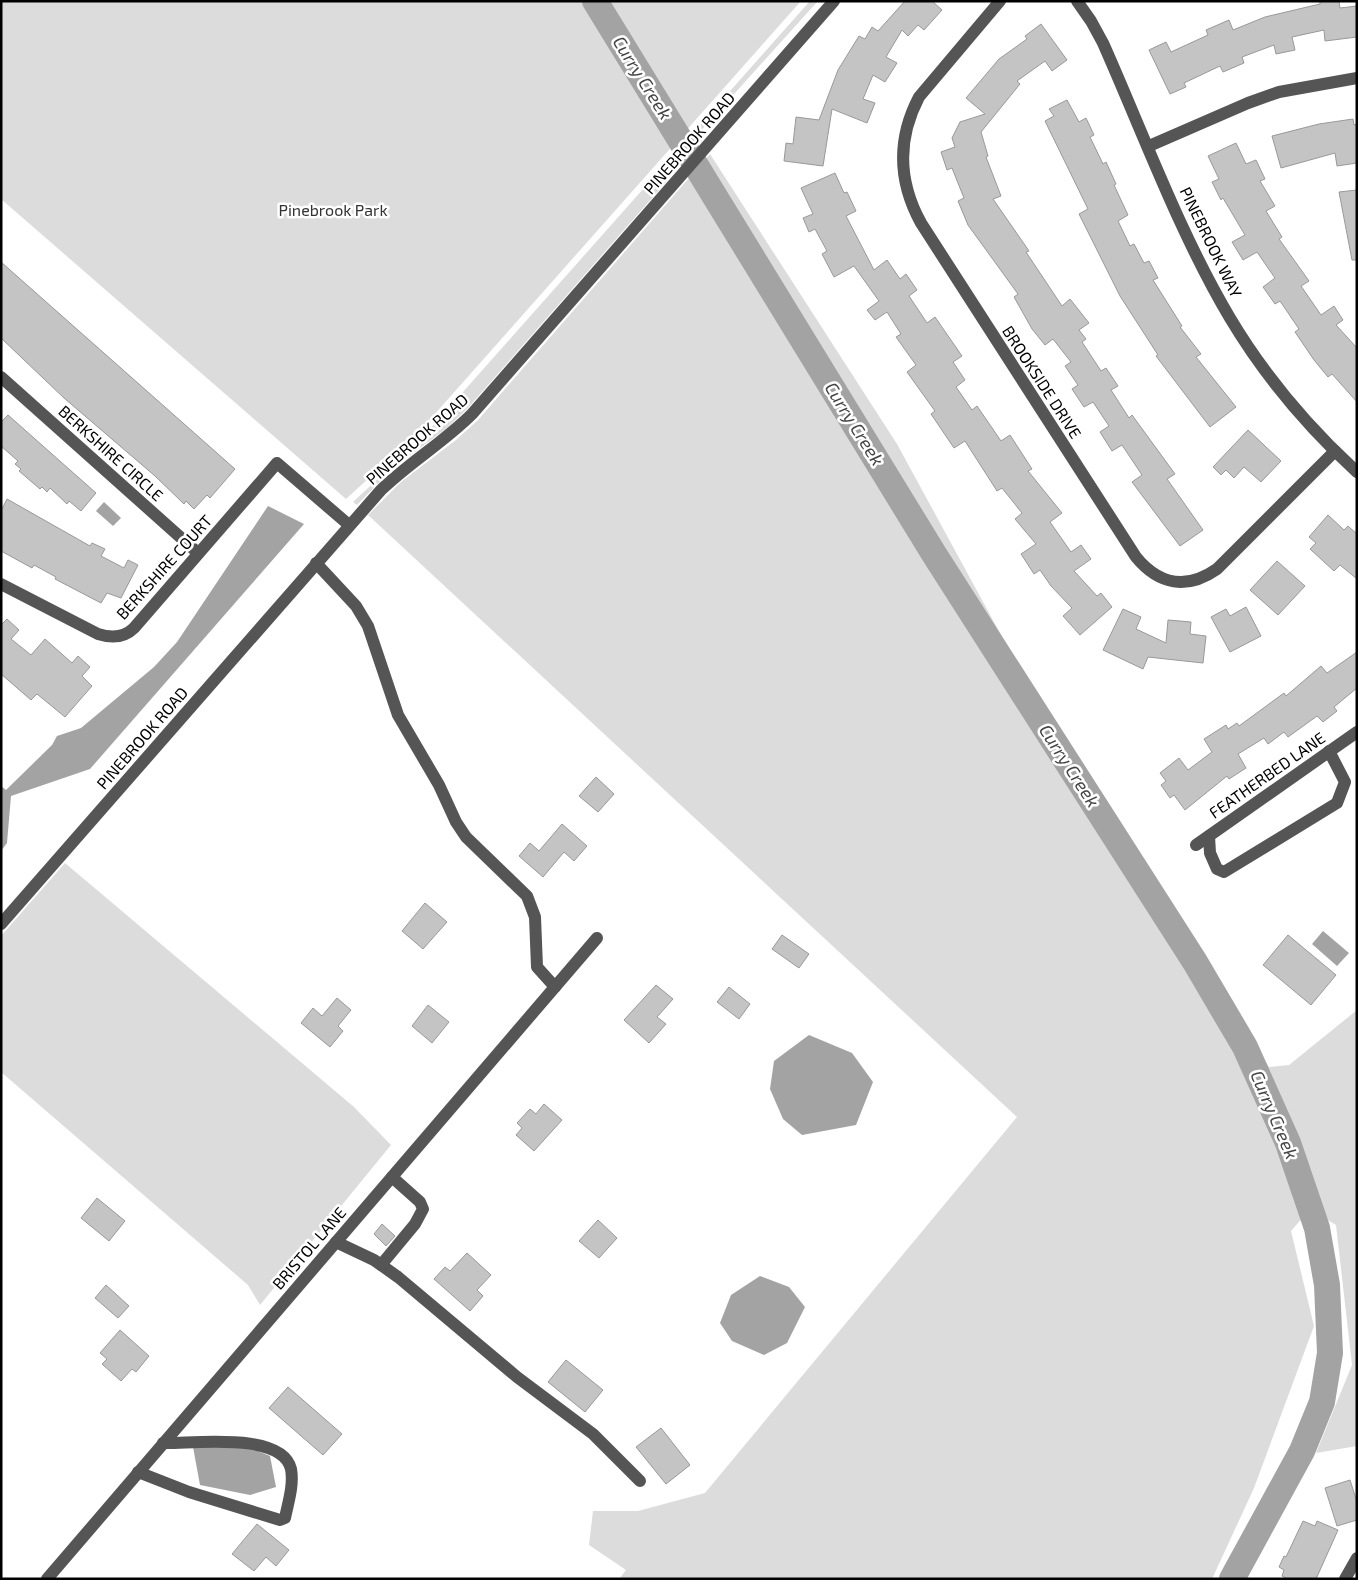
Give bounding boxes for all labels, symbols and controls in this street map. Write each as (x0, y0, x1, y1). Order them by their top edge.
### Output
water label: Curry Creek (609, 32, 677, 123)
street label: PINEBROOK ROAD (639, 88, 738, 198)
street label: PINEBROOK WAY (1176, 183, 1246, 300)
park label: Pinebrook Park (278, 200, 388, 219)
street label: BROOKSIDE DRIVE (999, 322, 1086, 442)
water label: Curry Creek (821, 378, 889, 469)
street label: PINEBROOK ROAD (362, 389, 472, 488)
street label: BERKSHIRE CIRCLE (55, 401, 168, 505)
street label: BERKSHIRE COURT (112, 511, 215, 623)
street label: PINEBROOK ROAD (92, 683, 191, 793)
water label: Curry Creek (1035, 720, 1105, 811)
street label: FEATHERBED LANE (1205, 728, 1328, 822)
water label: Curry Creek (1246, 1067, 1303, 1162)
street label: BRISTOL LANE (268, 1203, 349, 1293)

